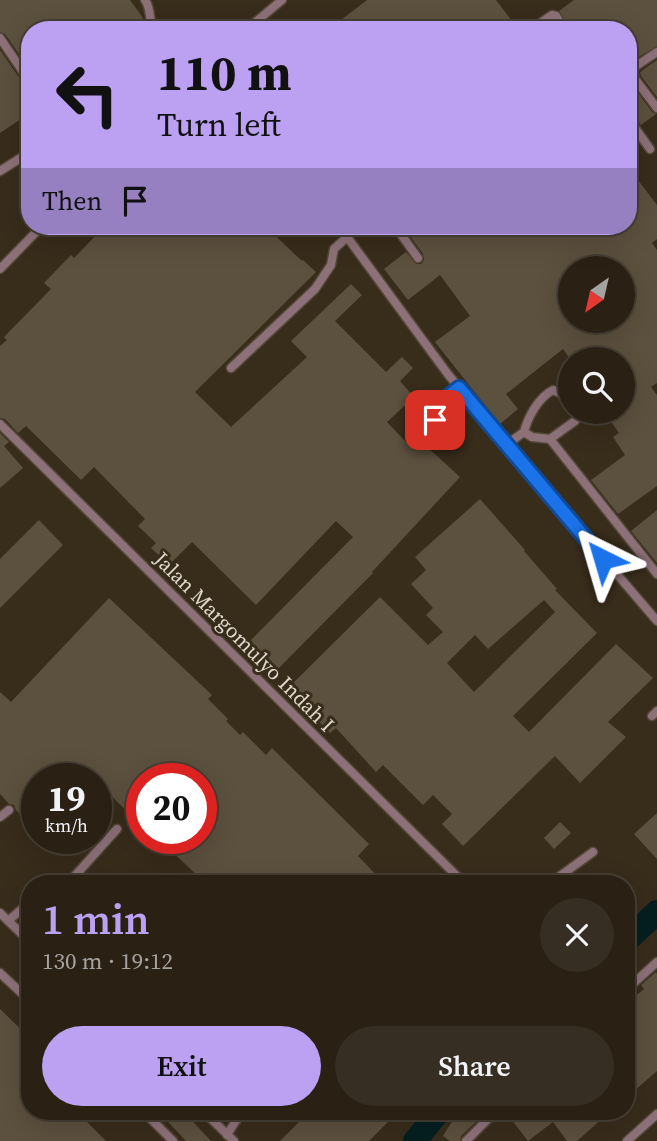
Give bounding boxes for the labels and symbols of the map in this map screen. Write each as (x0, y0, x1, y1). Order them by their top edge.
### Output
north arrow (558, 256, 635, 332)
pin (405, 390, 465, 450)
position arrow (566, 522, 640, 596)
street label: Jalan Margomulyo Indah I (147, 544, 341, 738)
speed limit sign: 20 (126, 763, 217, 854)

